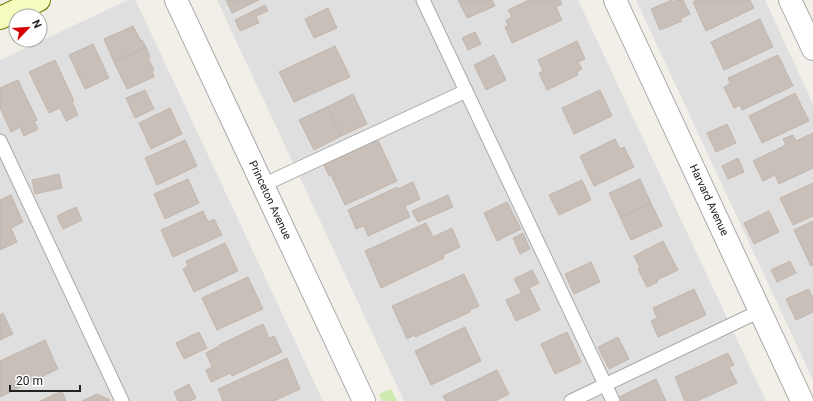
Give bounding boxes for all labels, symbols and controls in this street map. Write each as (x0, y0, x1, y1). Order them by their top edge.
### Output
north arrow (8, 8, 48, 48)
text: N (29, 18, 44, 30)
street label: Princeton Avenue (246, 158, 294, 242)
street label: Harvard Avenue (687, 162, 731, 238)
scale bar (10, 367, 80, 393)
text: 20 m (16, 374, 43, 388)

